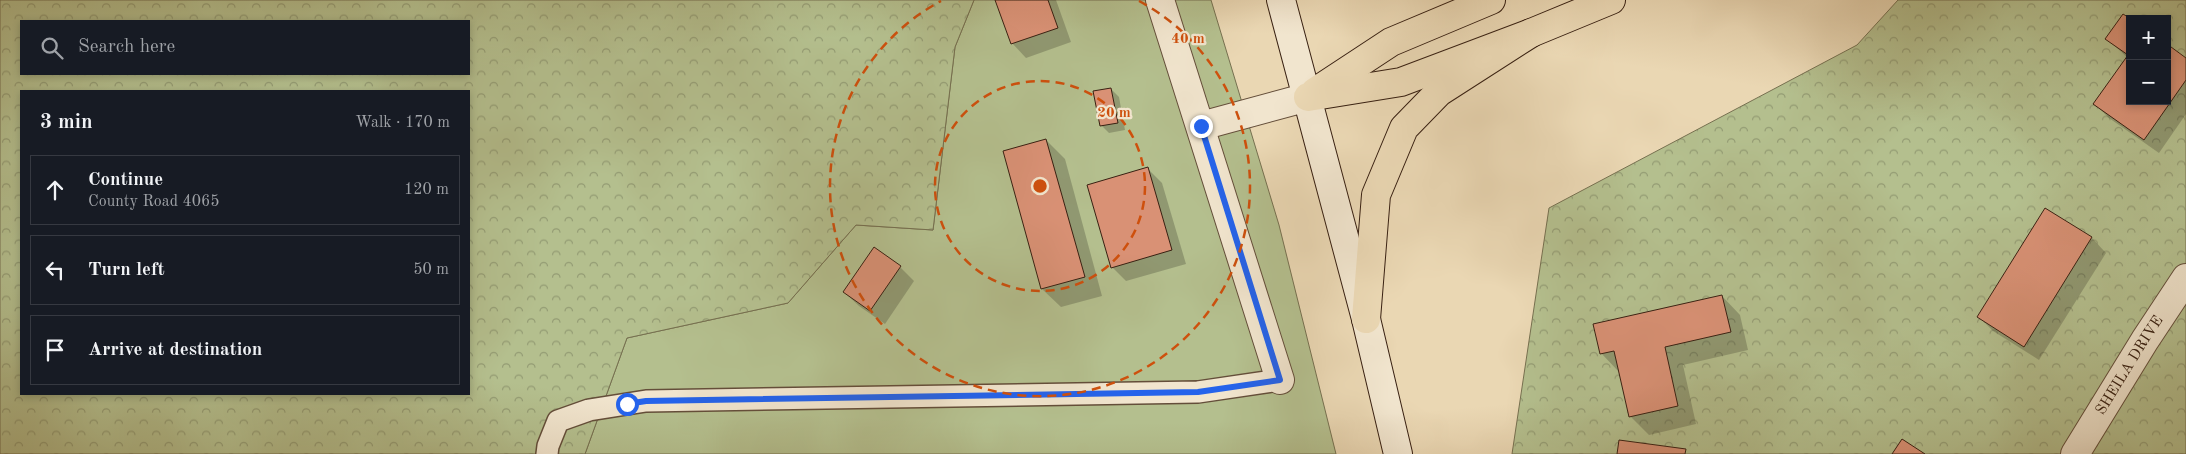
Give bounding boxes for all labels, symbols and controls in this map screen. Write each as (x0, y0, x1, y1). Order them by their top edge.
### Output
map controls (2126, 15, 2171, 105)
button: + (2126, 15, 2171, 60)
search box (20, 20, 470, 75)
text: 40 m (1171, 32, 1205, 47)
icon: search (38, 34, 66, 62)
text: Search here (78, 38, 175, 57)
button: − (2126, 60, 2171, 105)
text: 20 m (1097, 106, 1131, 121)
text: 3 min (40, 112, 93, 133)
text: Walk · 170 m (355, 115, 450, 131)
route end (1190, 115, 1213, 138)
text: Continue (88, 171, 163, 190)
icon: ahead (41, 176, 69, 204)
centre of rings (1031, 177, 1049, 195)
text: 120 m (404, 182, 449, 198)
text: County Road 4065 (88, 194, 220, 210)
icon: left (41, 256, 69, 284)
text: Turn left (88, 261, 165, 280)
text: 50 m (413, 262, 449, 278)
street label: SHEILA DRIVE (2093, 313, 2166, 418)
icon: arrive (41, 336, 69, 364)
text: Arrive at destination (88, 341, 262, 360)
route start (616, 393, 639, 416)

